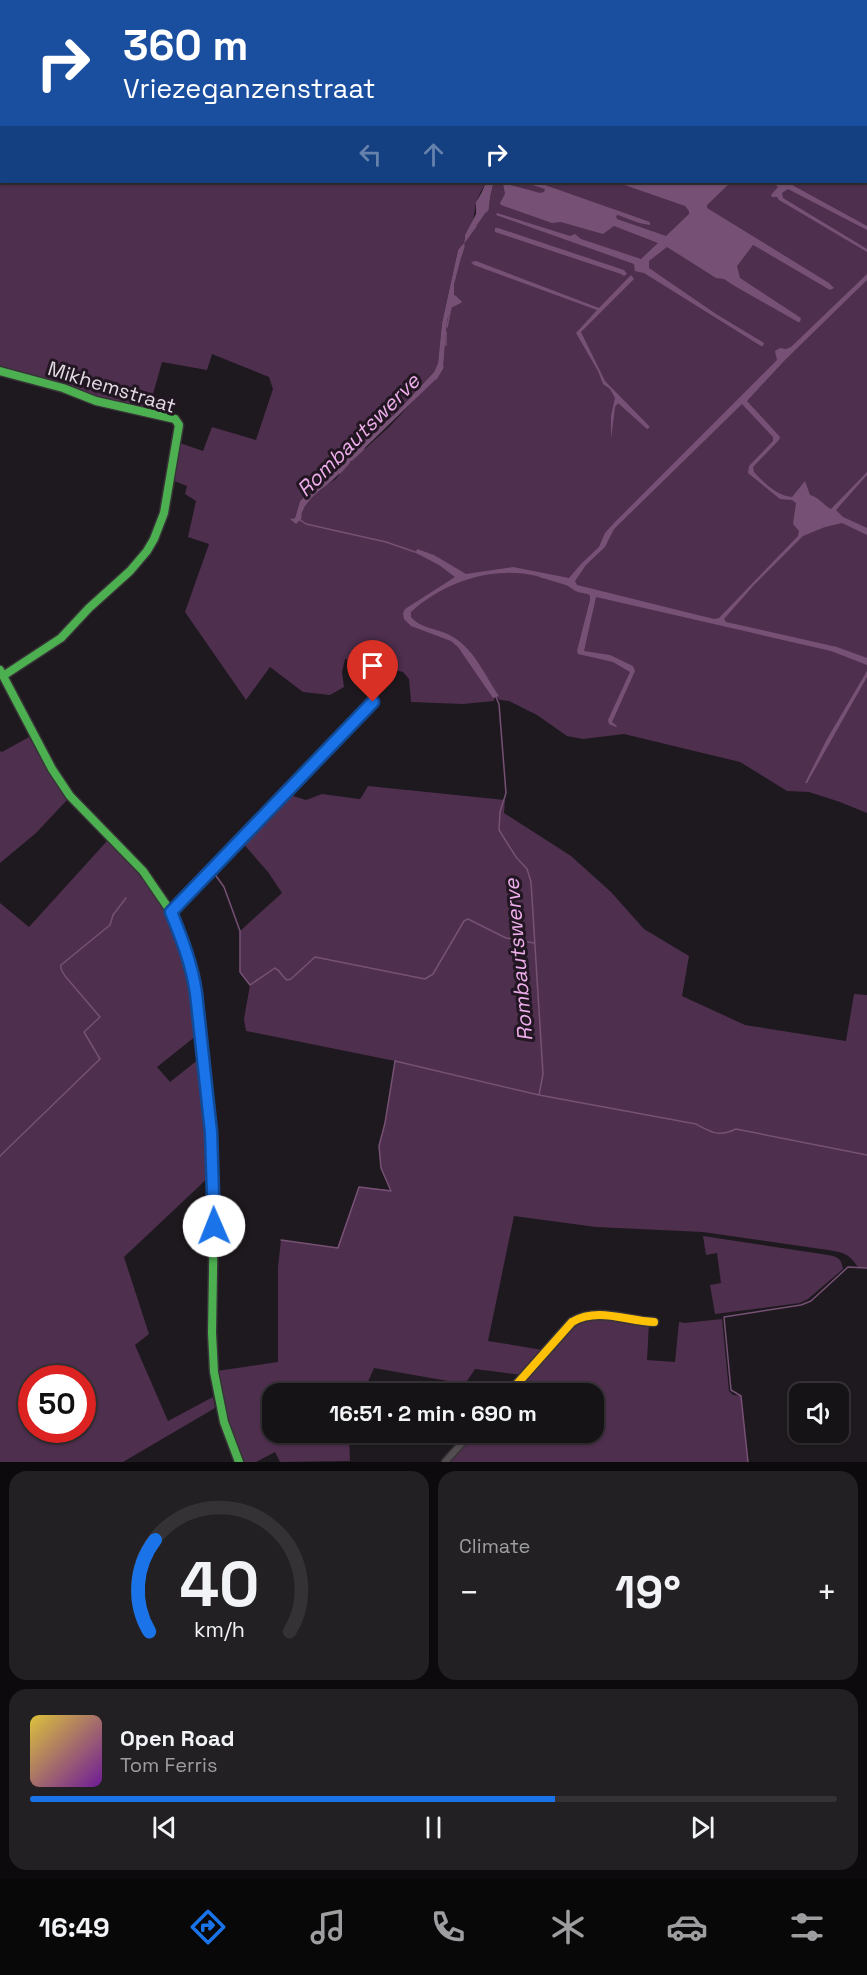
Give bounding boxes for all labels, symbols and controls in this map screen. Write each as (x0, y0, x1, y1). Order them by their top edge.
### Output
text: 360 m (123, 19, 248, 72)
icon: right (24, 24, 102, 102)
text: Vriezeganzenstraat (123, 71, 375, 106)
icon: left (354, 138, 387, 171)
icon: ahead (417, 138, 450, 171)
icon: right (480, 138, 513, 171)
street label: Mikhemstraat (45, 355, 179, 419)
water label: Rombautswerve (291, 367, 426, 502)
pin (347, 640, 398, 702)
icon: arrive (356, 649, 389, 682)
water label: Rombautswerve (497, 876, 539, 1043)
position arrow (182, 1194, 246, 1258)
speed limit sign: 50 (18, 1365, 96, 1443)
map controls (789, 1383, 849, 1443)
button: sound (789, 1383, 849, 1443)
text: 16:51 · 2 min · 690 m (329, 1399, 537, 1427)
text: Climate (459, 1533, 530, 1559)
text: 40 (179, 1545, 259, 1624)
text: 19° (615, 1564, 681, 1621)
text: − (459, 1572, 479, 1614)
text: + (817, 1572, 837, 1614)
text: km/h (193, 1617, 245, 1644)
text: Open Road (120, 1724, 235, 1752)
text: Tom Ferris (120, 1752, 218, 1778)
icon: previous (148, 1811, 181, 1844)
icon: pause (417, 1811, 450, 1844)
icon: next (686, 1811, 719, 1844)
icon: directions (187, 1906, 229, 1948)
icon: music (307, 1906, 349, 1948)
icon: phone (427, 1906, 469, 1948)
icon: climate (547, 1906, 589, 1948)
icon: car (666, 1906, 708, 1948)
icon: filters (786, 1906, 828, 1948)
text: 16:49 (39, 1910, 110, 1945)

